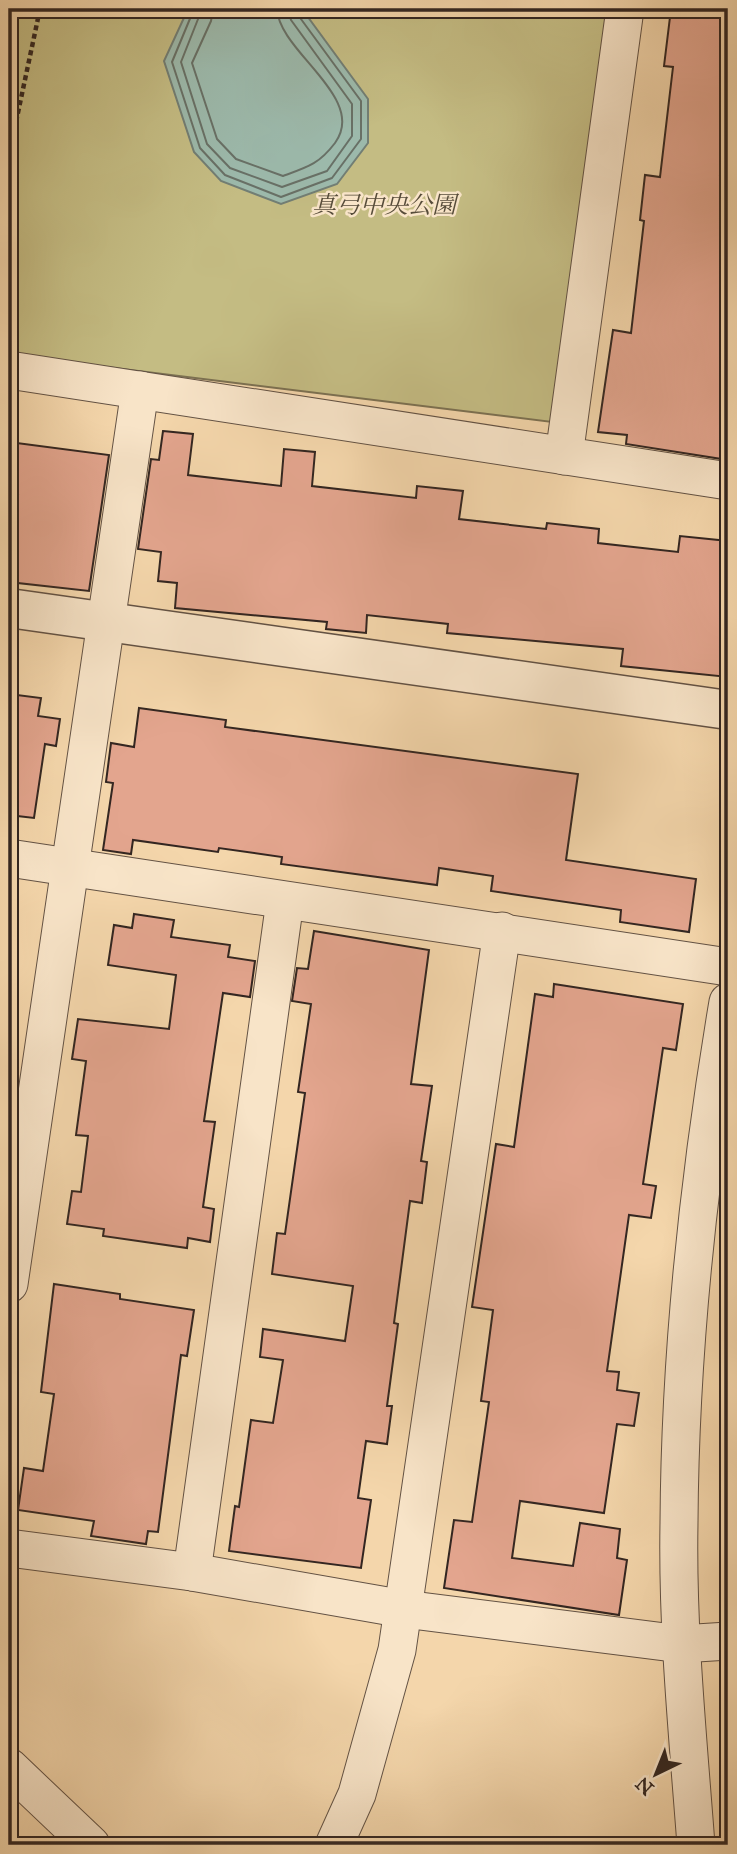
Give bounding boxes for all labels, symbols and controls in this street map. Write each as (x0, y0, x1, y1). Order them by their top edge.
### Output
park label: 真弓中央公園 (312, 190, 460, 220)
north arrow (622, 1738, 692, 1808)
text: N (631, 1772, 658, 1800)

